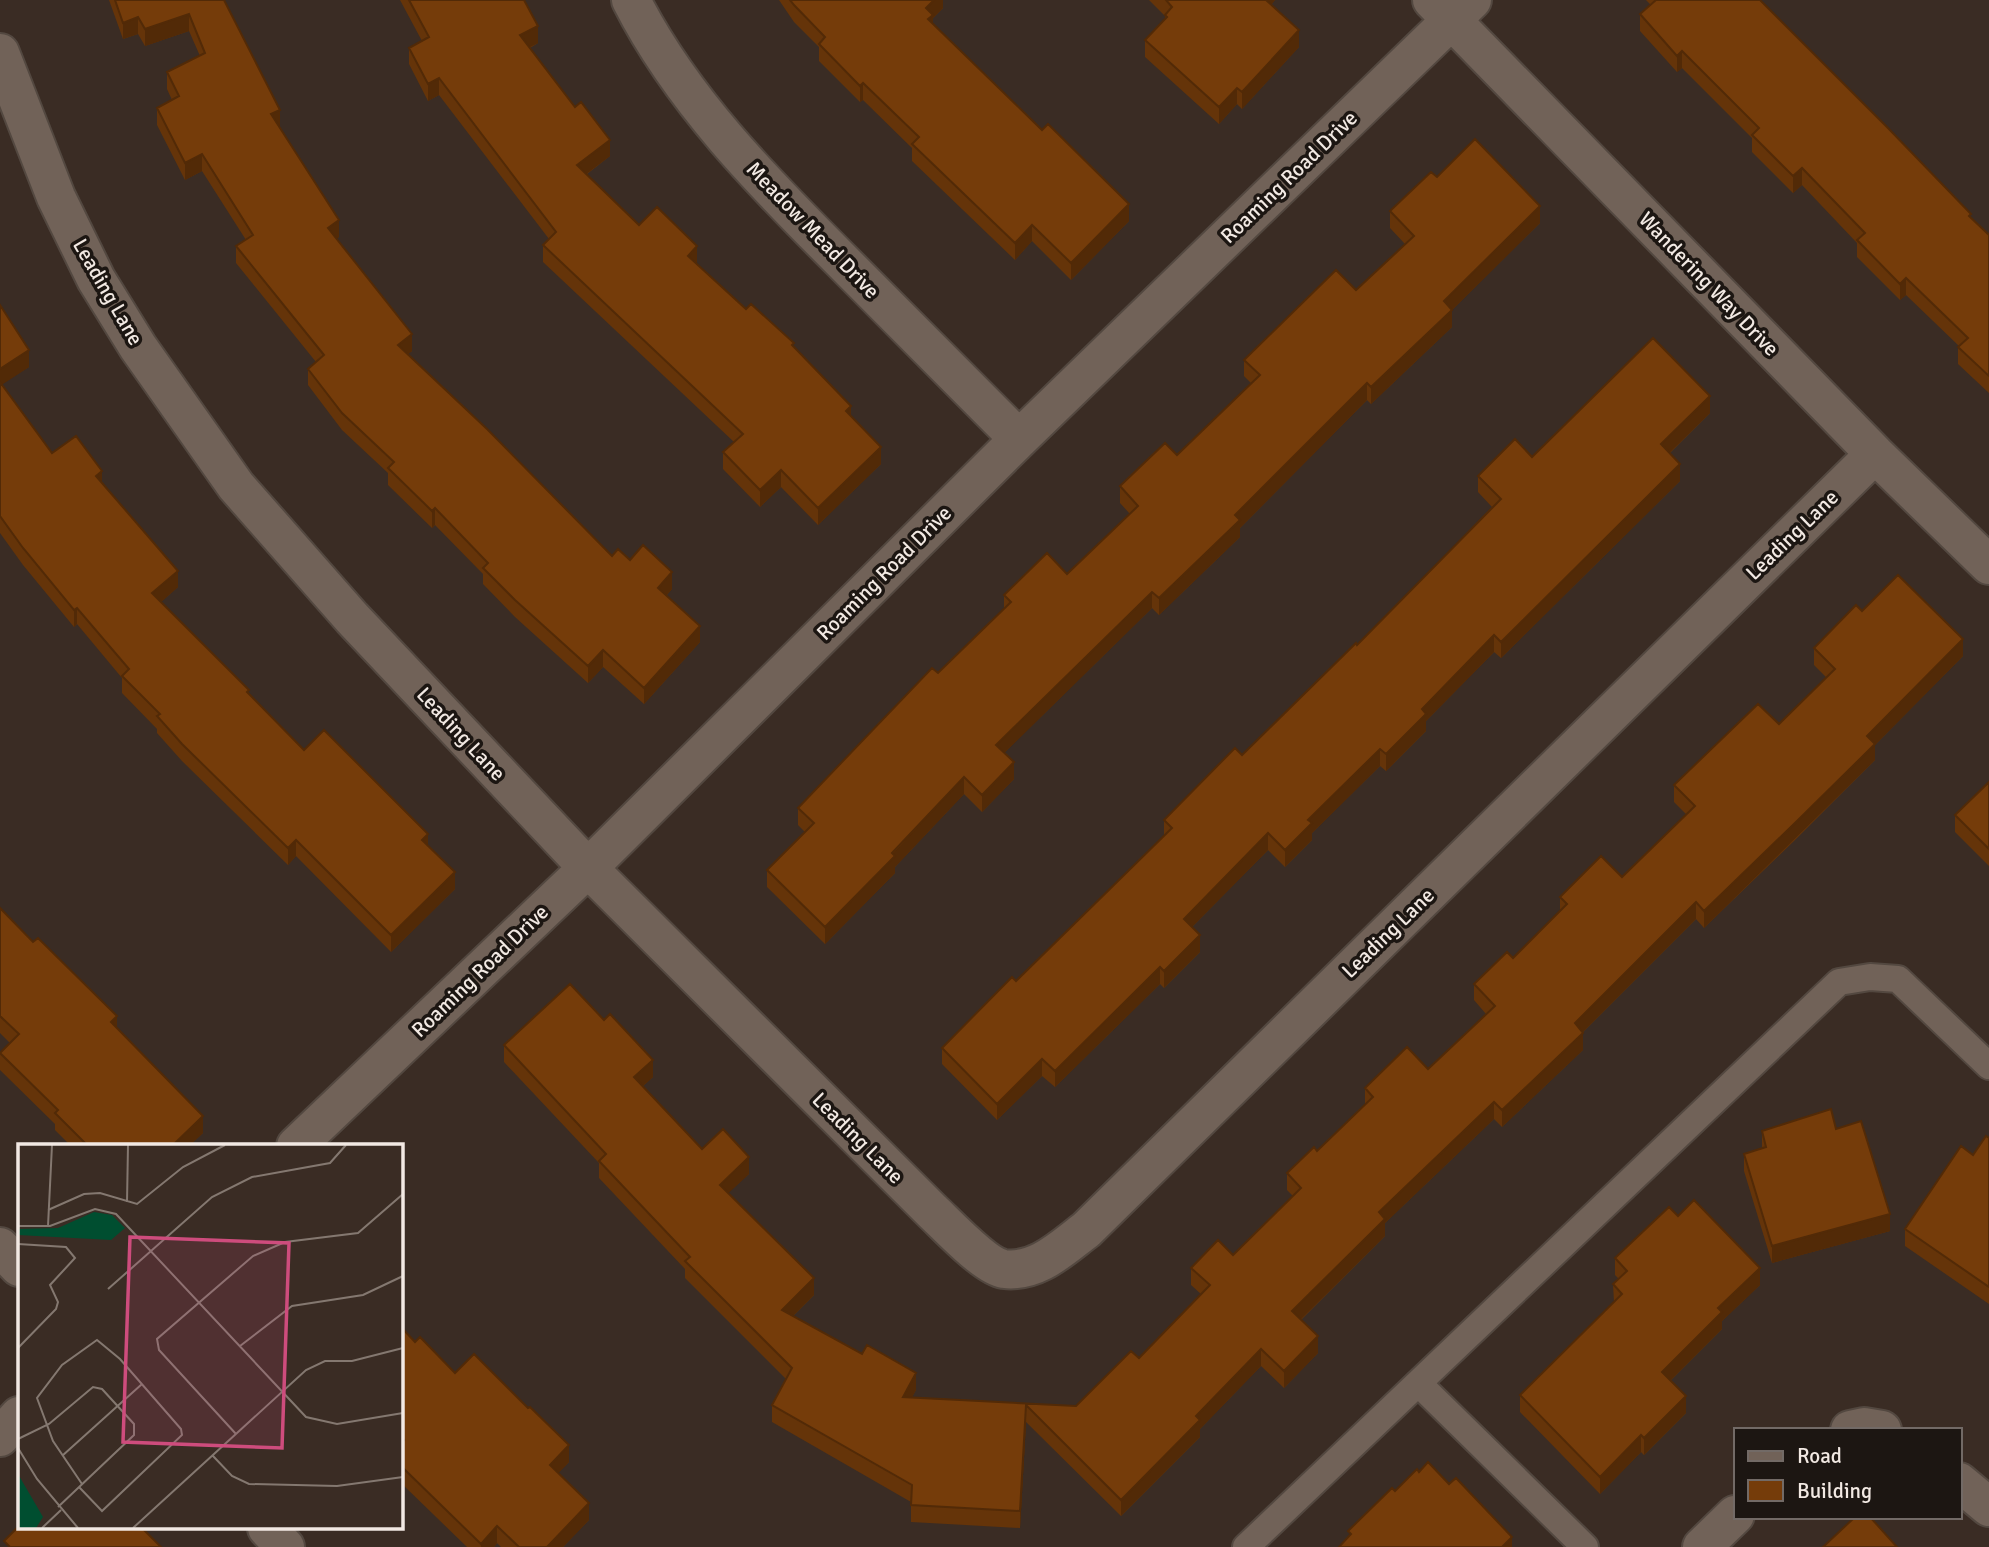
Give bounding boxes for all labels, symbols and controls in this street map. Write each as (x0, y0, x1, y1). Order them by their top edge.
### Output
street label: Roaming Road Drive (1215, 105, 1363, 249)
street label: Meadow Mead Drive (741, 156, 885, 304)
street label: Wandering Way Drive (1633, 206, 1785, 362)
street label: Leading Lane (67, 234, 149, 350)
street label: Leading Lane (1740, 484, 1844, 586)
street label: Roaming Road Drive (811, 500, 957, 646)
street label: Leading Lane (411, 682, 511, 786)
street label: Leading Lane (1336, 882, 1440, 984)
street label: Roaming Road Drive (406, 899, 554, 1043)
street label: Leading Lane (807, 1087, 909, 1189)
inset map (18, 1144, 402, 1530)
legend (1734, 1428, 1961, 1519)
text: Road (1797, 1443, 1842, 1469)
text: Building (1797, 1478, 1872, 1504)

